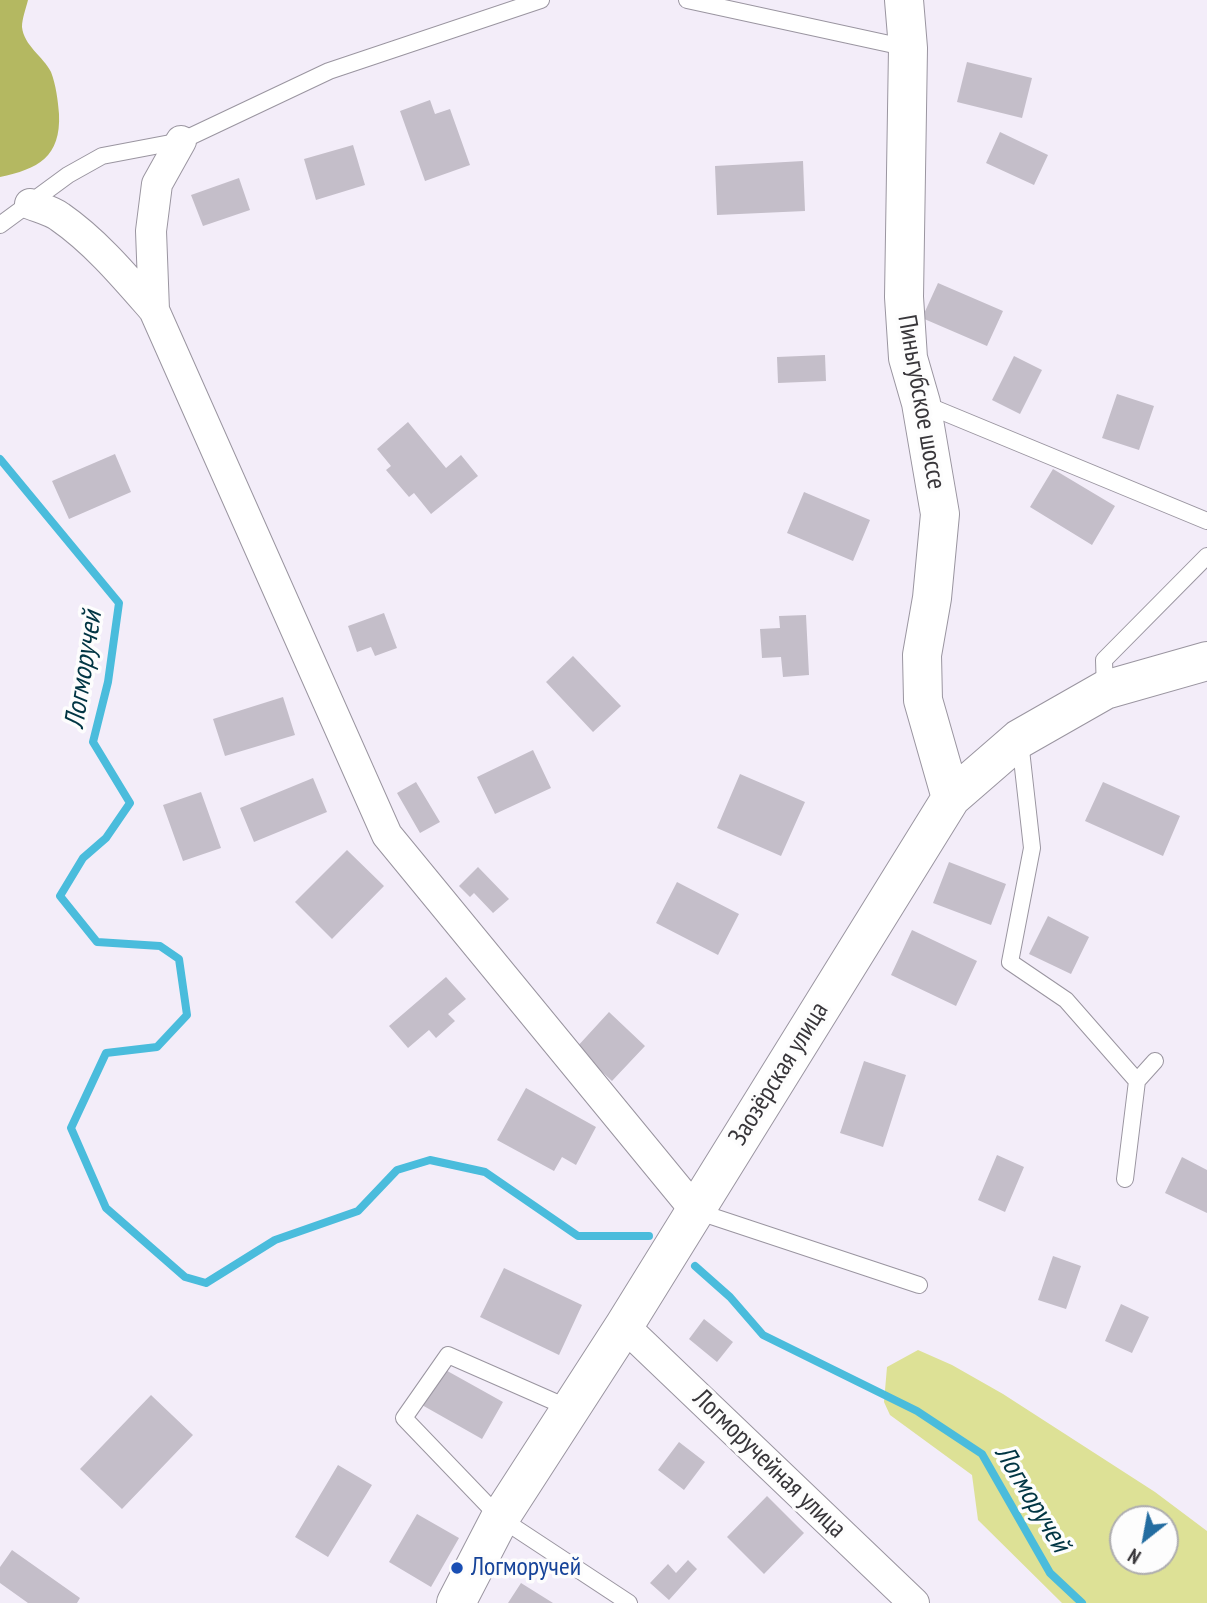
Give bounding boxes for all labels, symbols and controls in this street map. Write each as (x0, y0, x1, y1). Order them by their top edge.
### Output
street label: Пиньгубское шоссе (890, 312, 952, 492)
water label: Логморучей (58, 609, 110, 731)
street label: Заозёрская улица (723, 997, 835, 1151)
street label: Логморучейная улица (686, 1383, 852, 1545)
water label: Логморучей (987, 1440, 1077, 1558)
north arrow (1109, 1505, 1179, 1575)
text: N (1124, 1543, 1145, 1569)
place label: Логморучей (471, 1552, 581, 1584)
marker: Логморучей (449, 1560, 465, 1576)

